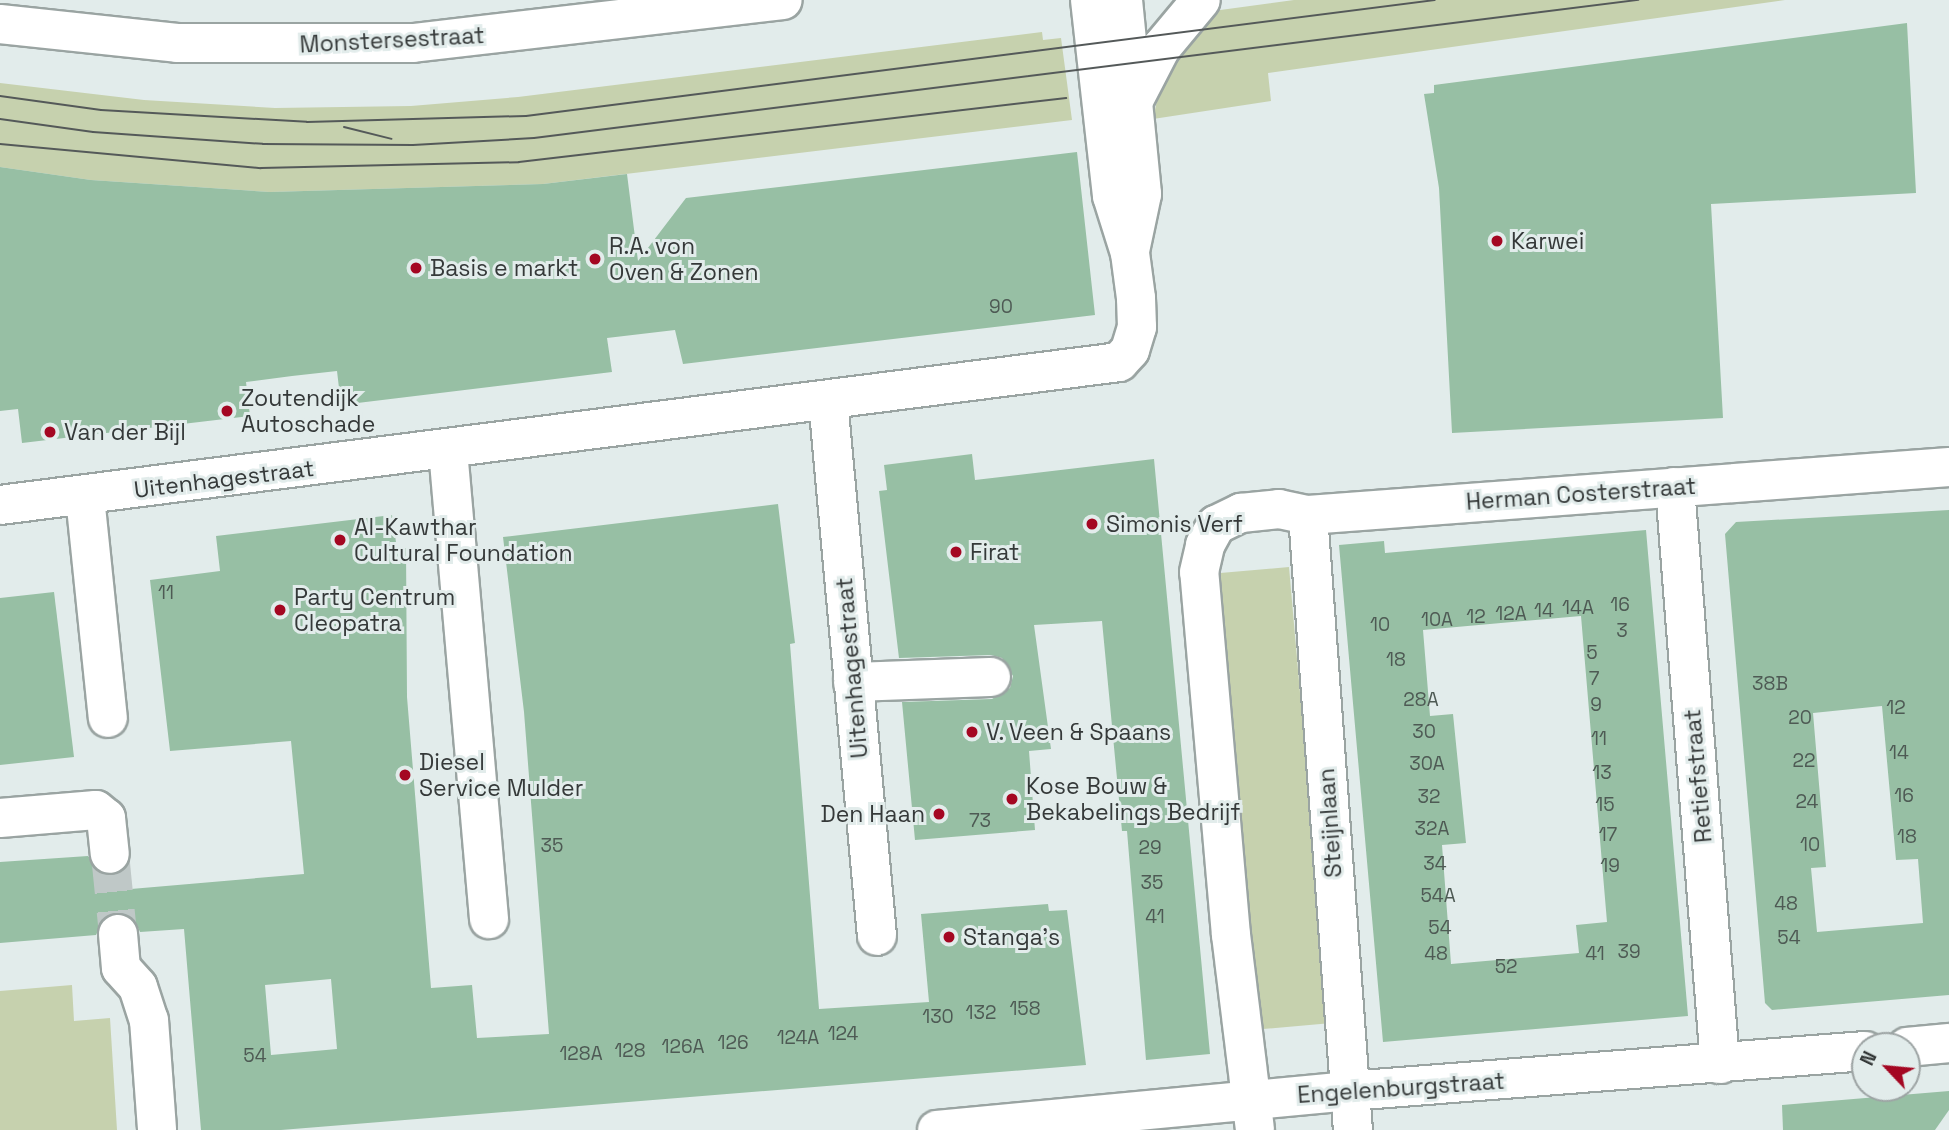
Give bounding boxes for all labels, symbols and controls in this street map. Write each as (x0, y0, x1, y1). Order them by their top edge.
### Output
street label: Monstersestraat (299, 21, 485, 59)
place label: Karwei (1511, 227, 1584, 255)
place label: R.A. von Oven & Zonen (609, 232, 759, 286)
marker: Karwei (1489, 233, 1505, 249)
marker: R.A. von Oven & Zonen (587, 251, 603, 267)
place label: Basis e markt (430, 254, 578, 282)
marker: Basis e markt (408, 260, 424, 276)
house number: 90 (989, 296, 1013, 318)
place label: Zoutendijk Autoschade (241, 384, 375, 438)
marker: Zoutendijk Autoschade (219, 403, 235, 419)
place label: Van der Bijl (64, 418, 186, 446)
marker: Van der Bijl (42, 424, 58, 440)
street label: Uitenhagestraat (132, 454, 316, 504)
street label: Herman Costerstraat (1465, 472, 1697, 516)
place label: Simonis Verf (1106, 510, 1243, 538)
place label: Al-Kawthar Cultural Foundation (354, 513, 573, 567)
marker: Simonis Verf (1084, 516, 1100, 532)
marker: Al-Kawthar Cultural Foundation (332, 532, 348, 548)
place label: Firat (970, 538, 1019, 566)
marker: Firat (948, 544, 964, 560)
street label: Uitenhagestraat (830, 577, 874, 759)
house number: 11 (158, 582, 174, 604)
place label: Party Centrum Cleopatra (294, 583, 455, 637)
house number: 16 (1610, 594, 1630, 616)
house number: 14A (1562, 597, 1594, 619)
house number: 14 (1534, 600, 1554, 622)
marker: Party Centrum Cleopatra (272, 602, 288, 618)
house number: 12A (1495, 603, 1527, 625)
house number: 12 (1466, 606, 1486, 628)
house number: 10A (1421, 609, 1453, 631)
house number: 10 (1370, 614, 1390, 636)
house number: 3 (1616, 620, 1628, 642)
house number: 5 (1586, 642, 1598, 664)
house number: 18 (1386, 649, 1406, 671)
house number: 7 (1589, 668, 1599, 690)
house number: 38B (1752, 673, 1788, 695)
house number: 28A (1403, 689, 1439, 711)
house number: 9 (1590, 694, 1602, 716)
house number: 12 (1886, 697, 1906, 719)
house number: 20 (1788, 707, 1812, 729)
street label: Retiefstraat (1678, 708, 1718, 844)
place label: V. Veen & Spaans (986, 718, 1172, 746)
house number: 30 (1412, 721, 1436, 743)
marker: V. Veen & Spaans (964, 724, 980, 740)
house number: 11 (1591, 728, 1607, 750)
house number: 14 (1889, 742, 1909, 764)
place label: Diesel Service Mulder (419, 748, 583, 802)
house number: 22 (1793, 750, 1815, 772)
house number: 30A (1409, 753, 1445, 775)
house number: 13 (1592, 762, 1612, 784)
marker: Diesel Service Mulder (397, 767, 413, 783)
street label: Steijnlaan (1312, 767, 1348, 879)
place label: Kose Bouw & Bekabelings Bedrijf (1026, 772, 1241, 826)
house number: 16 (1894, 785, 1914, 807)
house number: 32 (1418, 786, 1440, 808)
marker: Kose Bouw & Bekabelings Bedrijf (1004, 791, 1020, 807)
house number: 24 (1796, 791, 1818, 813)
house number: 15 (1595, 794, 1615, 816)
place label: Den Haan (820, 800, 925, 828)
marker: Den Haan (931, 806, 947, 822)
house number: 73 (969, 810, 991, 832)
house number: 32A (1415, 818, 1449, 840)
house number: 17 (1599, 824, 1617, 846)
house number: 18 (1897, 826, 1917, 848)
house number: 10 (1800, 834, 1820, 856)
house number: 35 (541, 835, 563, 857)
house number: 29 (1138, 837, 1162, 859)
house number: 34 (1423, 853, 1447, 875)
house number: 19 (1600, 855, 1620, 877)
house number: 35 (1141, 872, 1163, 894)
house number: 54A (1420, 885, 1456, 907)
house number: 48 (1774, 893, 1798, 915)
house number: 41 (1145, 906, 1165, 928)
house number: 54 (1428, 917, 1452, 939)
place label: Stanga's (963, 923, 1060, 951)
house number: 54 (1777, 927, 1801, 949)
marker: Stanga's (941, 929, 957, 945)
house number: 39 (1617, 941, 1641, 963)
house number: 48 (1424, 943, 1448, 965)
house number: 41 (1585, 943, 1605, 965)
house number: 52 (1495, 956, 1517, 978)
house number: 158 (1009, 998, 1041, 1020)
house number: 132 (966, 1002, 996, 1024)
house number: 130 (922, 1006, 954, 1028)
house number: 124 (828, 1023, 858, 1045)
house number: 124A (777, 1027, 819, 1049)
house number: 126 (717, 1032, 749, 1054)
north arrow (1851, 1032, 1921, 1102)
house number: 126A (662, 1036, 704, 1058)
house number: 128 (614, 1040, 646, 1062)
house number: 128A (559, 1043, 603, 1065)
house number: 54 (243, 1045, 267, 1067)
text: N (1854, 1047, 1882, 1070)
street label: Engelenburgstraat (1296, 1067, 1506, 1109)

